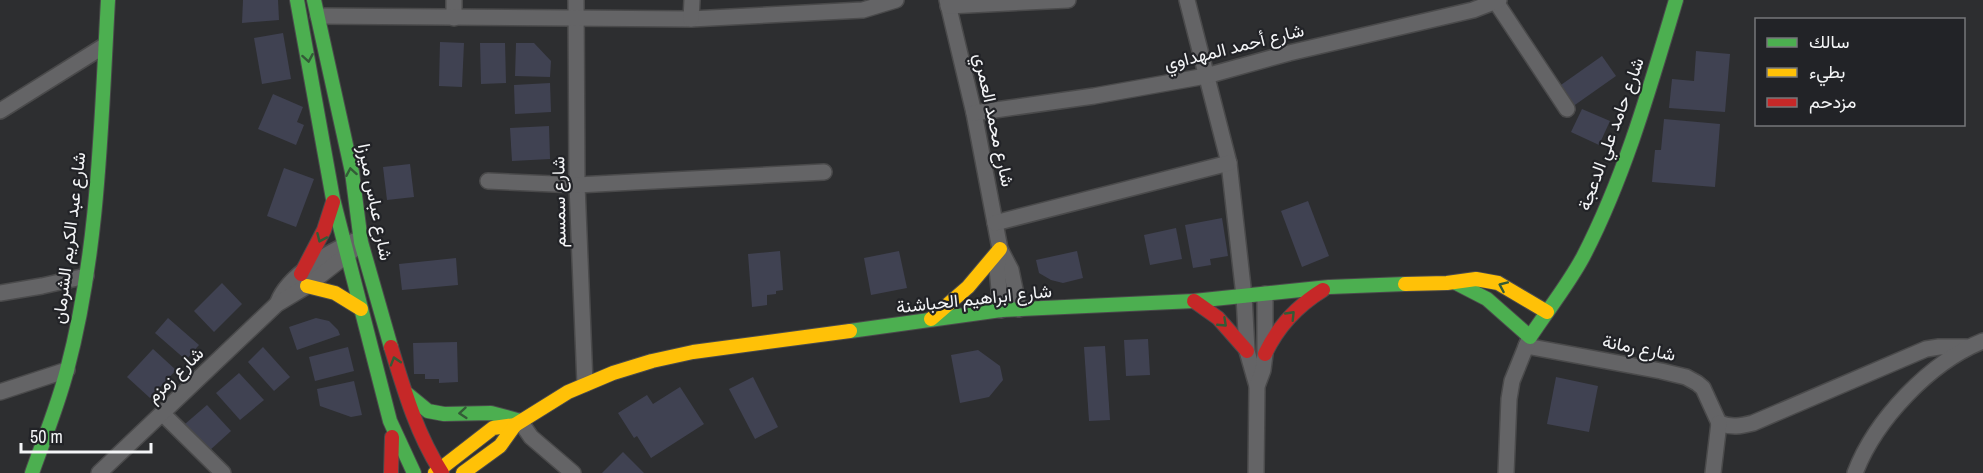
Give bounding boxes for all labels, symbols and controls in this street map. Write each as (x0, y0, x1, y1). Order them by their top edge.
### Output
street label: شارع أحمد المهداوي (1161, 17, 1307, 79)
legend (1755, 18, 1965, 126)
text: سالك (1809, 29, 1849, 54)
street label: شارع محمد العمري (965, 51, 1021, 190)
one-way arrow (301, 52, 314, 62)
street label: شارع حامد علي الدعجة (1571, 54, 1653, 215)
text: بطيء (1809, 59, 1845, 87)
text: مزدحم (1809, 89, 1856, 114)
street label: شارع عباس ميرزا (352, 141, 399, 262)
street label: شارع عبد الكريم الشرمان (46, 151, 91, 325)
street label: شارع سمسم (545, 156, 572, 248)
one-way arrow (345, 167, 358, 177)
one-way arrow (316, 232, 328, 243)
street label: شارع ابراهيم الحباشنة (895, 278, 1053, 319)
one-way arrow (1498, 282, 1509, 294)
one-way arrow (1284, 311, 1295, 321)
one-way arrow (1216, 316, 1227, 327)
street label: شارع رمانة (1600, 328, 1678, 367)
street label: شارع زمزم (140, 341, 209, 408)
one-way arrow (390, 356, 402, 367)
one-way arrow (459, 406, 468, 419)
scale bar (21, 416, 152, 454)
text: 50 m (30, 424, 63, 449)

